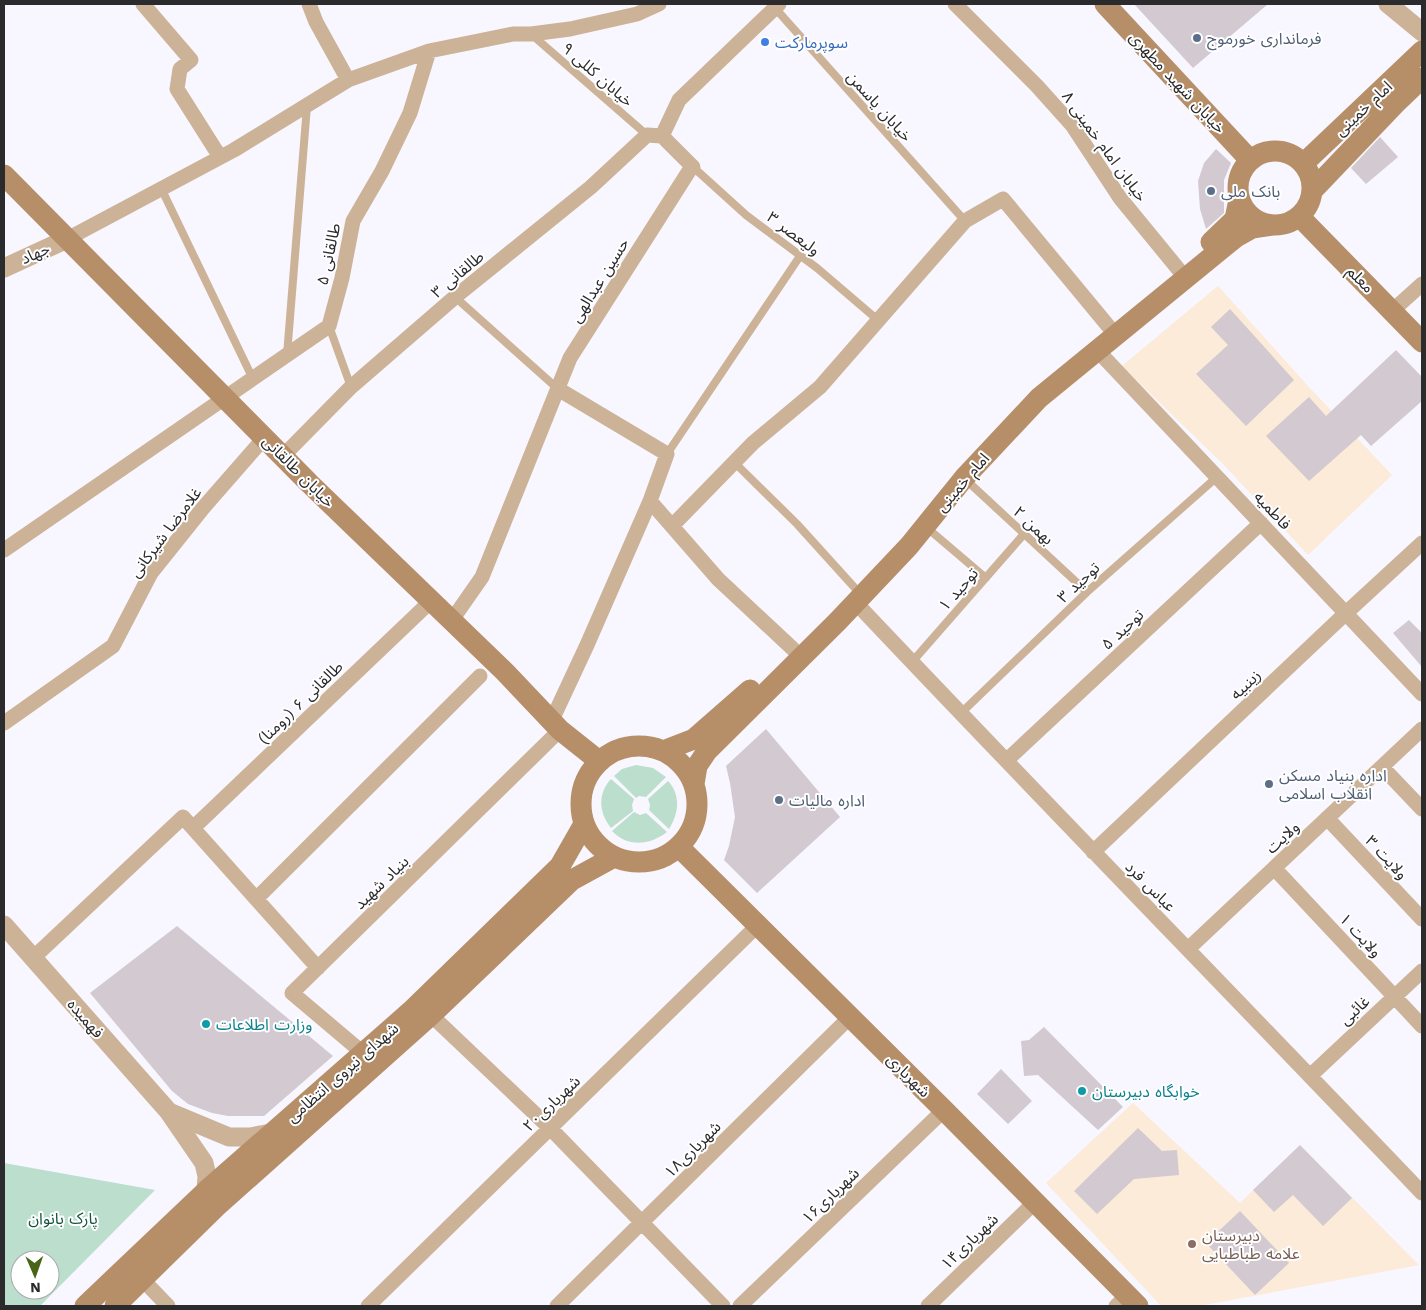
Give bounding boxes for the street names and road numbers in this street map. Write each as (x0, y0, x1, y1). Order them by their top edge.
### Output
street label: خیابان شهید مطهری (1126, 27, 1230, 137)
street label: خیابان کللی ۹ (558, 38, 637, 110)
street label: خیابان یاسمن (843, 67, 916, 146)
street label: امام خمینی (1331, 77, 1398, 142)
street label: خیابان امام خمینی ۸ (1056, 87, 1151, 207)
street label: ولیعصر ۳ (763, 207, 824, 260)
street label: طالقانی ۵ (313, 221, 344, 287)
street label: حسین عبدالهی (566, 235, 633, 326)
street label: جهاد (18, 239, 53, 268)
street label: طالقانی ۳ (427, 247, 488, 302)
street label: معلم (1341, 262, 1378, 299)
street label: خیابان طالقانی (259, 431, 339, 511)
street label: امام خمینی (932, 449, 995, 518)
street label: غلامرضا شیرکانی (125, 483, 205, 581)
street label: فاطمیه (1250, 487, 1295, 534)
street label: بهمن ۲ (1010, 502, 1058, 549)
street label: توحید ۳ (1053, 558, 1104, 607)
street label: توحید ۱ (935, 564, 982, 615)
street label: توحید ۵ (1097, 605, 1148, 654)
street label: طالقانی ۶ (رومنا) (254, 657, 347, 748)
street label: زینبیه (1226, 665, 1265, 703)
street label: ولایت (1262, 817, 1303, 858)
street label: ولایت ۳ (1361, 831, 1412, 883)
street label: بنیاد شهید (350, 852, 413, 913)
street label: عباس فرد (1121, 857, 1180, 916)
street label: ولایت ۱ (1335, 909, 1386, 961)
street label: غائبی (1335, 992, 1373, 1029)
street label: فهمیده (64, 995, 108, 1042)
street label: شهدای نیروی انتظامی (282, 1019, 402, 1126)
street label: شهریاری (883, 1050, 934, 1101)
street label: شهریاری۲۰ (519, 1071, 584, 1135)
street label: شهریاری۱۸ (660, 1117, 725, 1182)
street label: شهریاری۱۶ (798, 1163, 863, 1227)
street label: شهریاری۱۴ (937, 1209, 1002, 1273)

